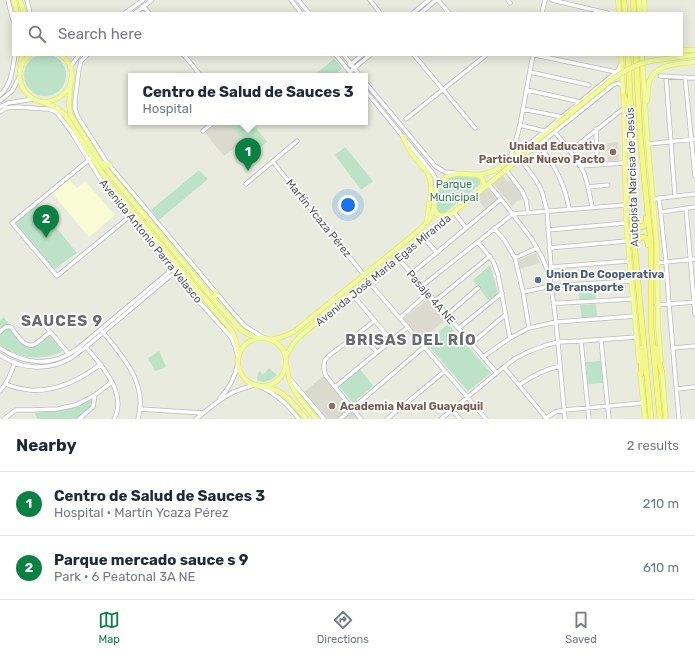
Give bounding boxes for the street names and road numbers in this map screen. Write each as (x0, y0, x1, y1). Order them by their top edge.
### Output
street label: Autopista Narcisa de Jesús (624, 107, 641, 247)
street label: Avenida Antonio Parra Velasco (97, 177, 205, 306)
street label: Martín Ycaza Pérez (283, 177, 354, 260)
street label: Avenida José María Egas Miranda (313, 212, 454, 329)
street label: Pasaje 4A NE (404, 268, 458, 327)

